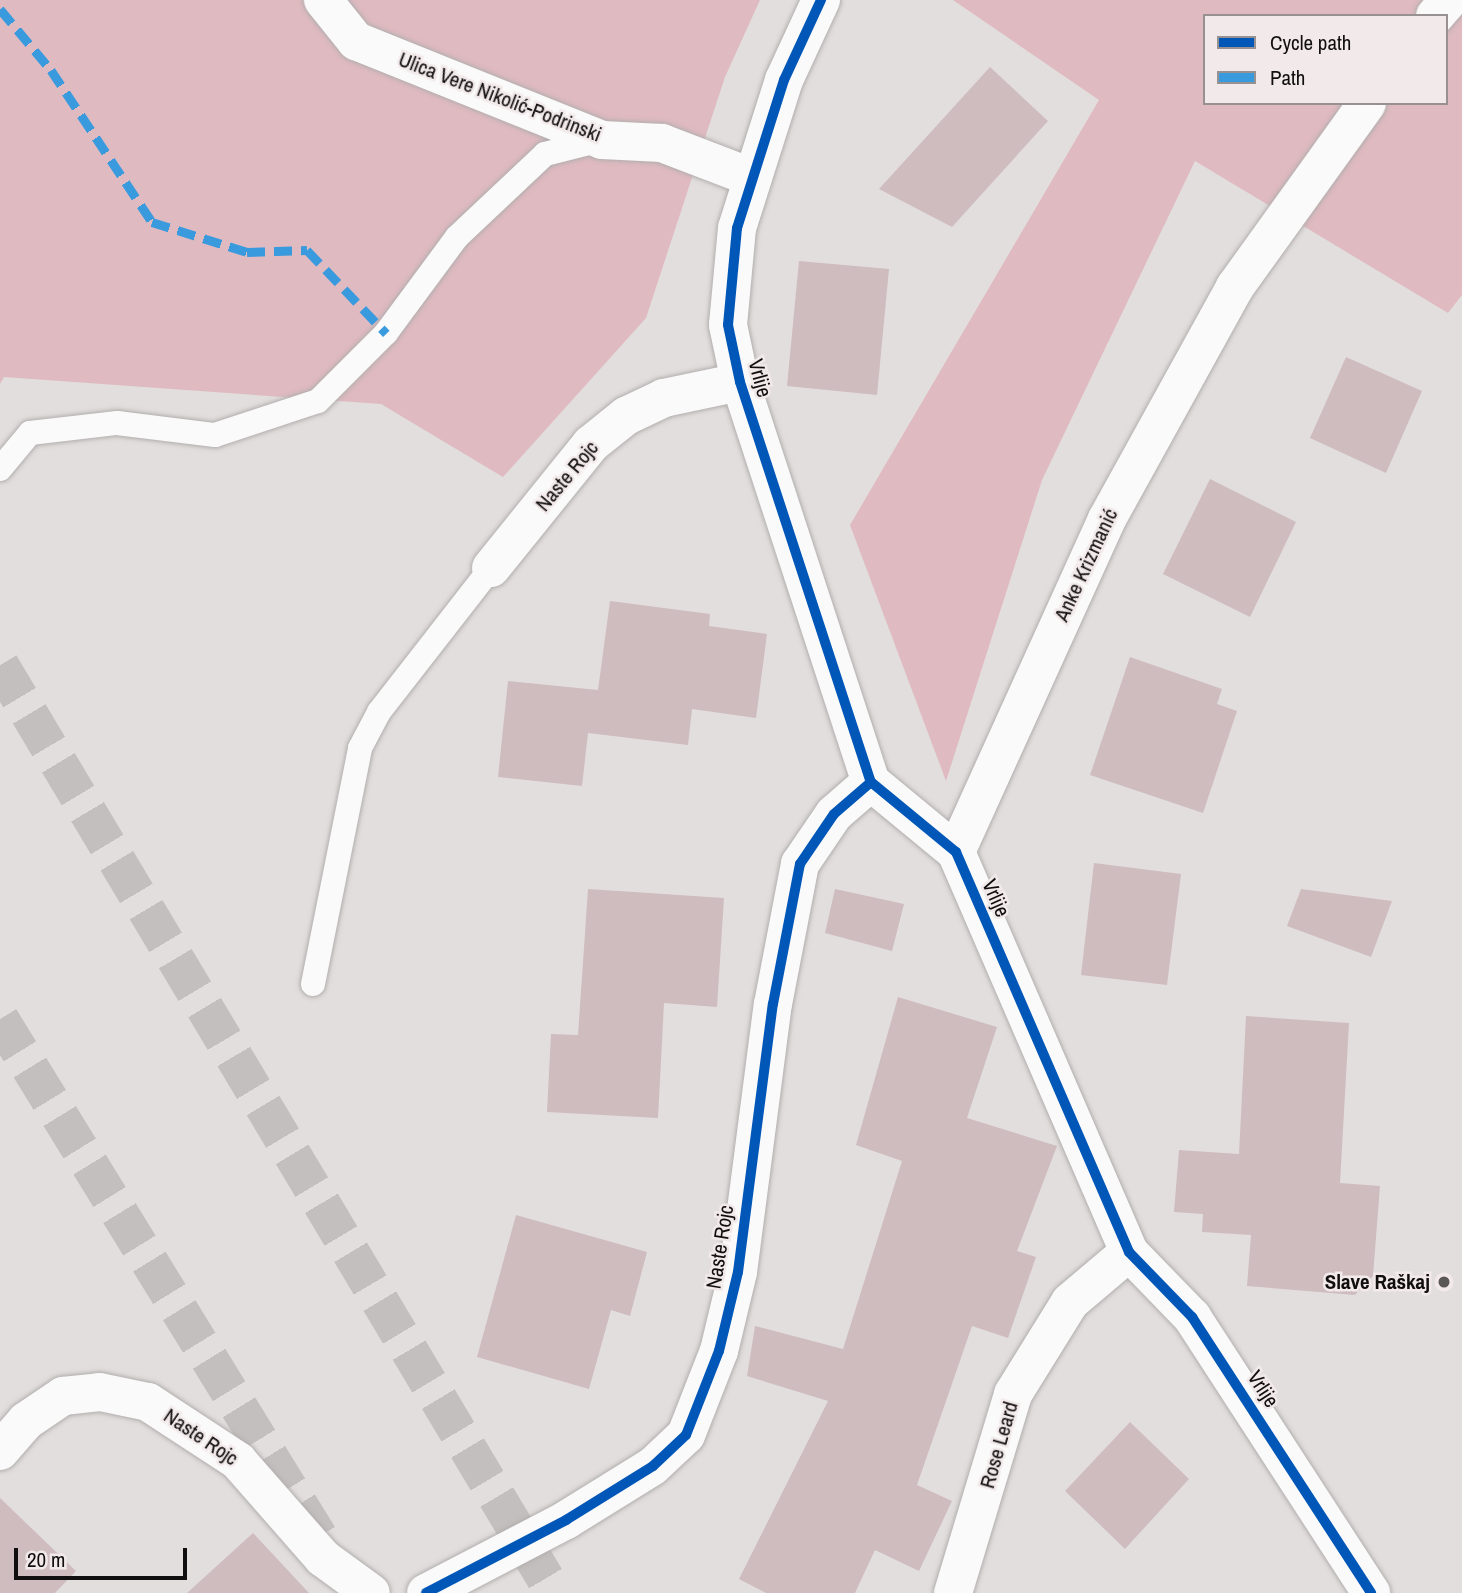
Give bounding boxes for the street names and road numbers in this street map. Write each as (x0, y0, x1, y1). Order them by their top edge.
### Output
street label: Ulica Vere Nikolić-Podrinski (395, 47, 605, 147)
street label: Vrlije (743, 356, 777, 400)
street label: Naste Rojc (530, 436, 604, 516)
street label: Anke Krizmanić (1049, 505, 1123, 625)
street label: Vrlije (977, 875, 1015, 921)
street label: Naste Rojc (701, 1203, 739, 1291)
street label: Vrlije (1242, 1366, 1284, 1412)
street label: Rose Leard (975, 1399, 1023, 1491)
street label: Naste Rojc (159, 1403, 243, 1471)

